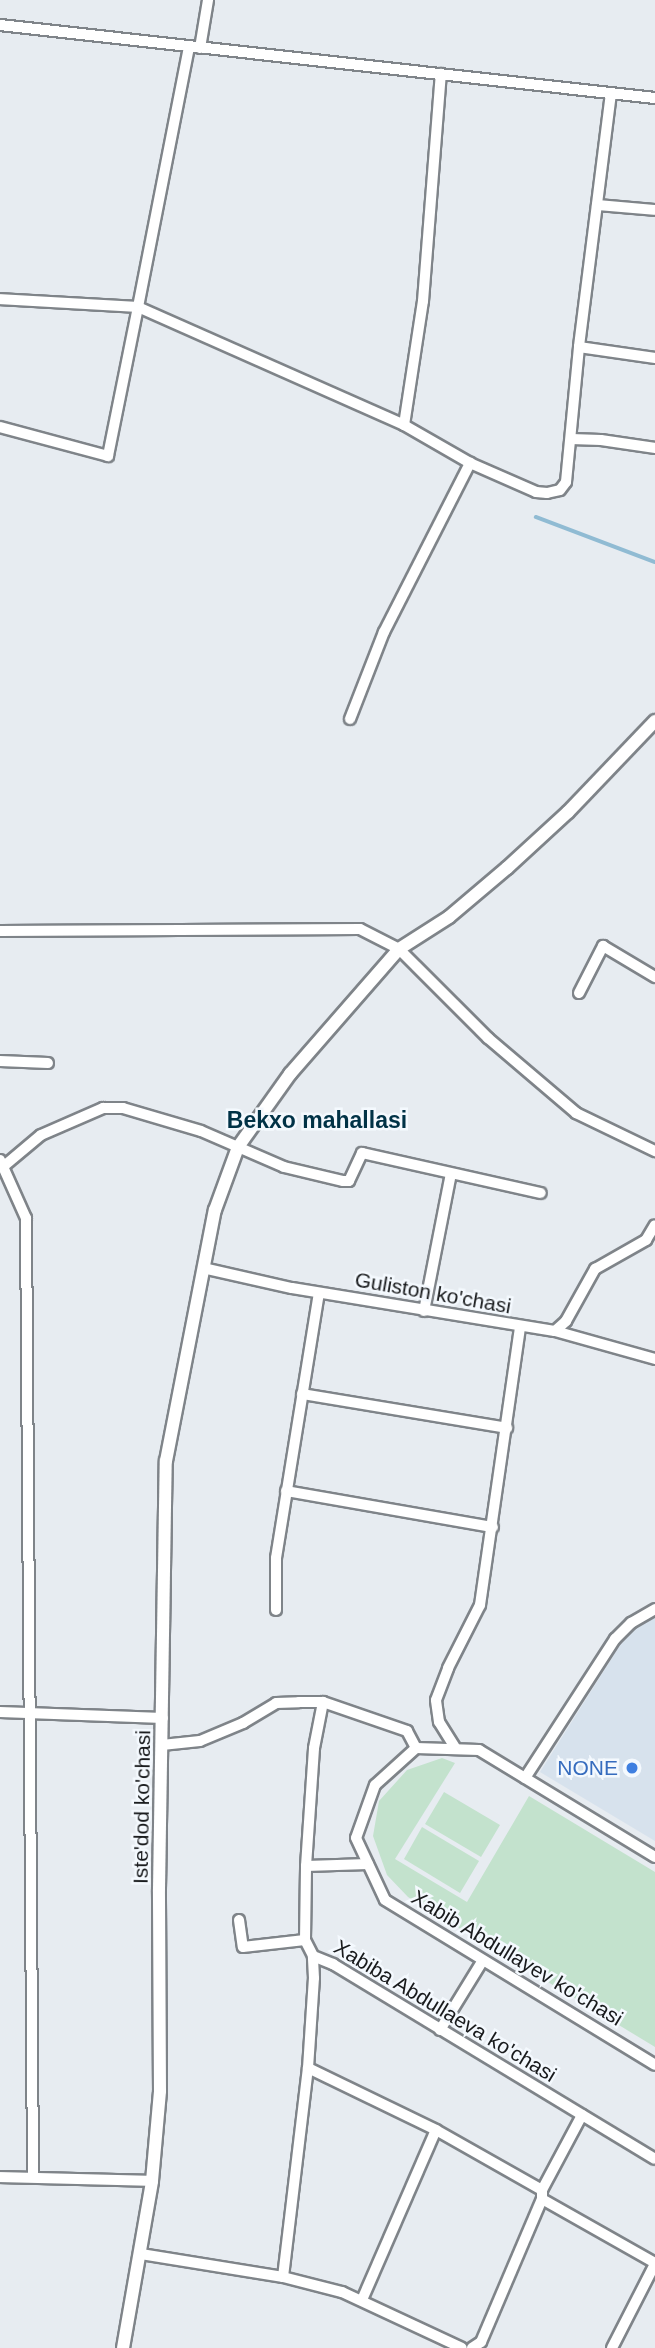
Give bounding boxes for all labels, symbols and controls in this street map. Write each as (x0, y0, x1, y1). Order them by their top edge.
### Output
district label: Bekxo mahallasi (227, 1106, 407, 1134)
street label: Guliston ko'chasi (353, 1267, 513, 1319)
street label: Iste'dod ko'chasi (128, 1730, 156, 1884)
place label: NONE (557, 1755, 618, 1781)
marker: NONE (624, 1760, 640, 1776)
street label: Xabib Abdullayev ko'chasi (406, 1885, 628, 2031)
street label: Xabiba Abdullaeva ko'chasi (329, 1934, 561, 2088)

